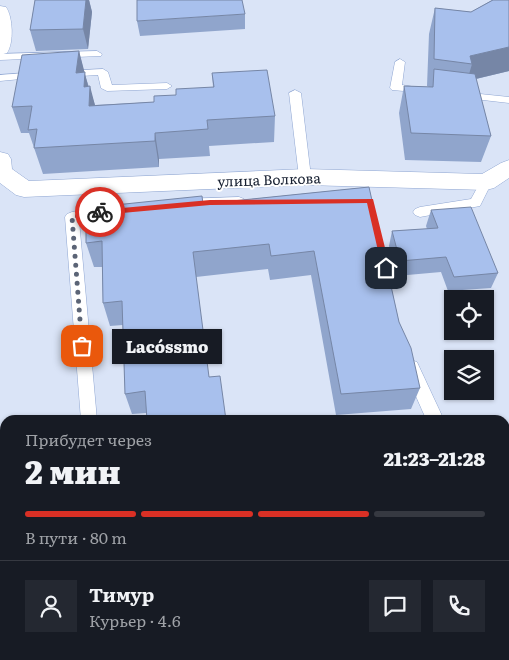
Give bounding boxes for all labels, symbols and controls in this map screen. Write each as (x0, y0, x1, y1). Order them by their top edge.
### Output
street label: улица Волкова (217, 167, 322, 191)
courier (75, 187, 125, 237)
icon: bike (86, 198, 114, 226)
pin (365, 247, 407, 289)
icon: home (372, 254, 400, 282)
map controls (444, 290, 494, 400)
button: locate (444, 290, 494, 340)
pin (61, 325, 103, 367)
callout: Lacóssmo (112, 328, 222, 364)
icon: bag (68, 332, 96, 360)
text: Lacóssmo (126, 334, 208, 358)
button: layers (444, 350, 494, 400)
text: Прибудет через (25, 427, 152, 451)
text: 21:23–21:28 (383, 444, 485, 472)
text: 2 мин (25, 446, 121, 494)
text: В пути · 80 m (25, 525, 127, 549)
button: person (25, 580, 77, 632)
text: Тимур (89, 580, 154, 608)
button: chat (369, 580, 421, 632)
button: phone (433, 580, 485, 632)
text: Курьер · 4.6 (89, 608, 181, 632)

